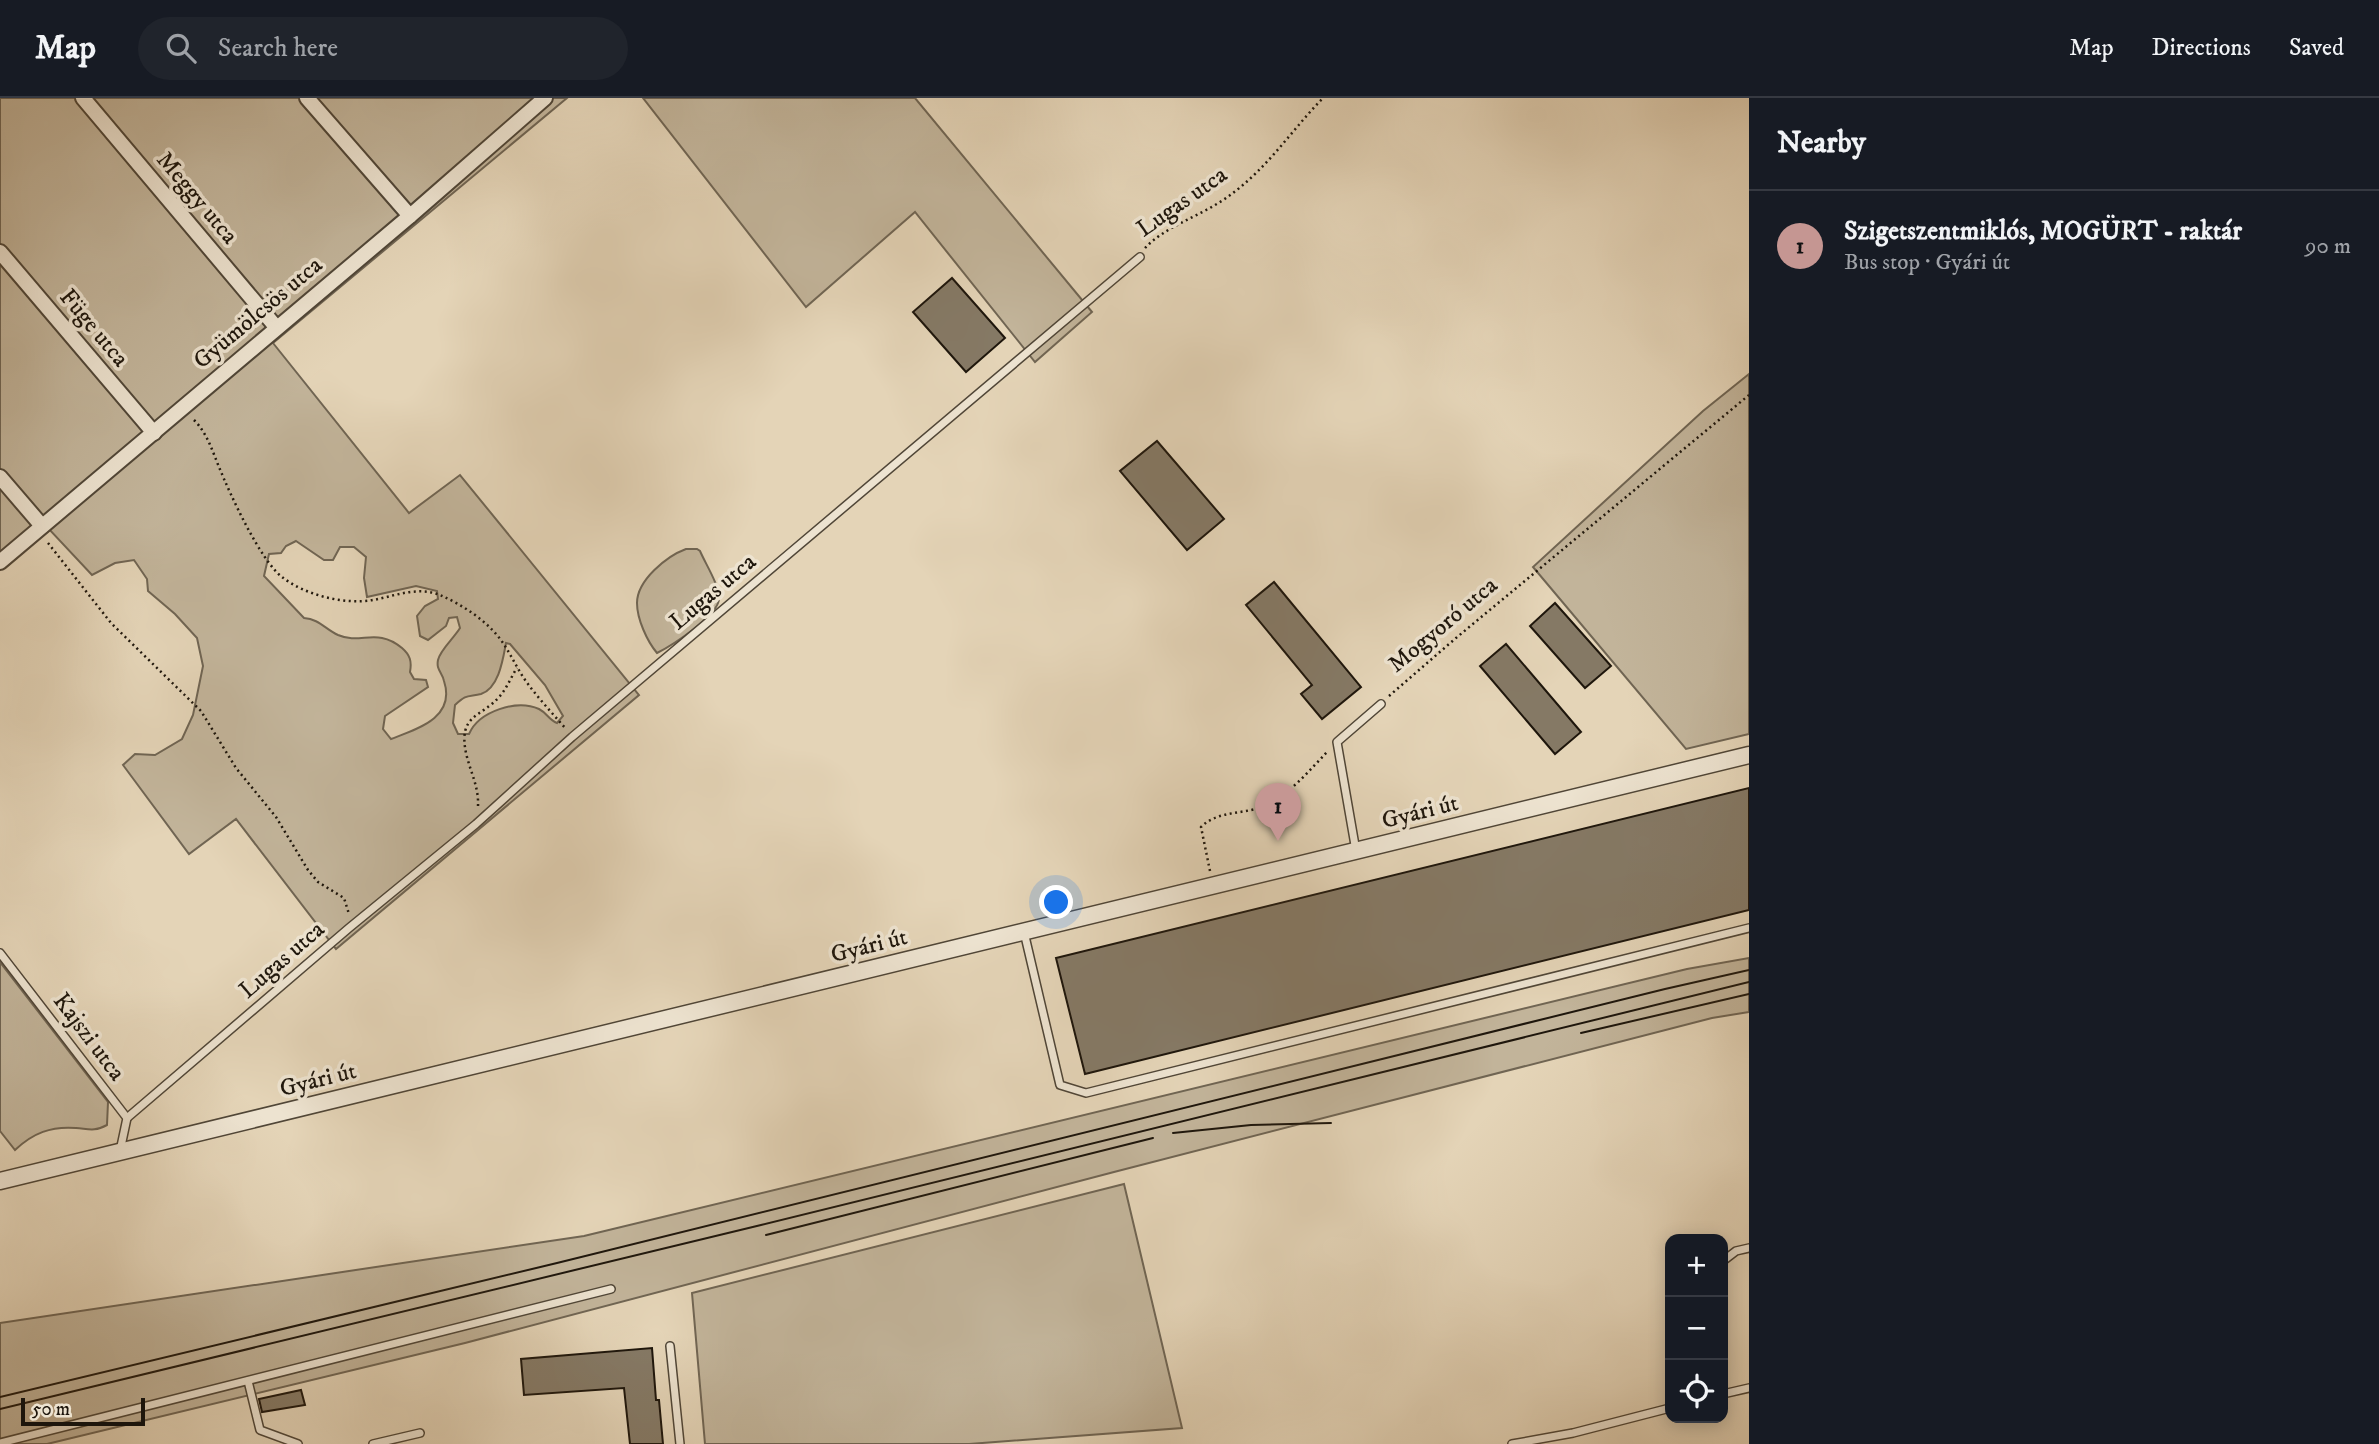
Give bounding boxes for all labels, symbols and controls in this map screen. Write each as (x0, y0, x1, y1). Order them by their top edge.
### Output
search box (138, 17, 628, 80)
text: Map (35, 28, 96, 69)
icon: search (162, 29, 200, 67)
text: Search here (218, 32, 338, 65)
text: Map (2069, 33, 2114, 63)
text: Directions (2152, 33, 2251, 63)
text: Saved (2289, 33, 2344, 63)
text: Nearby (1777, 125, 1866, 162)
street label: Meggy utca (150, 146, 245, 251)
street label: Lugas utca (1131, 160, 1234, 244)
text: Szigetszentmiklós, MOGÜRT - raktár (1844, 215, 2242, 248)
text: 1 (1796, 232, 1804, 261)
text: 90 m (2305, 232, 2351, 261)
text: Bus stop · Gyári út (1844, 248, 2010, 277)
street label: Gyümölcsös utca (187, 250, 329, 376)
street label: Füge utca (53, 283, 136, 374)
street label: Lugas utca (664, 547, 763, 637)
street label: Mogyoró utca (1382, 570, 1504, 679)
pin: 1 (1255, 783, 1301, 841)
street label: Gyári út (1379, 788, 1462, 836)
your location (1039, 885, 1073, 919)
street label: Lugas utca (233, 914, 332, 1005)
street label: Gyári út (828, 922, 911, 970)
street label: Kajszi utca (46, 987, 132, 1088)
street label: Gyári út (277, 1056, 360, 1104)
map controls (1665, 1234, 1728, 1423)
button: + (1665, 1234, 1728, 1297)
button: − (1665, 1297, 1728, 1360)
button: locate (1665, 1360, 1728, 1423)
scale bar (21, 1395, 145, 1427)
text: 50 m (32, 1398, 70, 1421)

